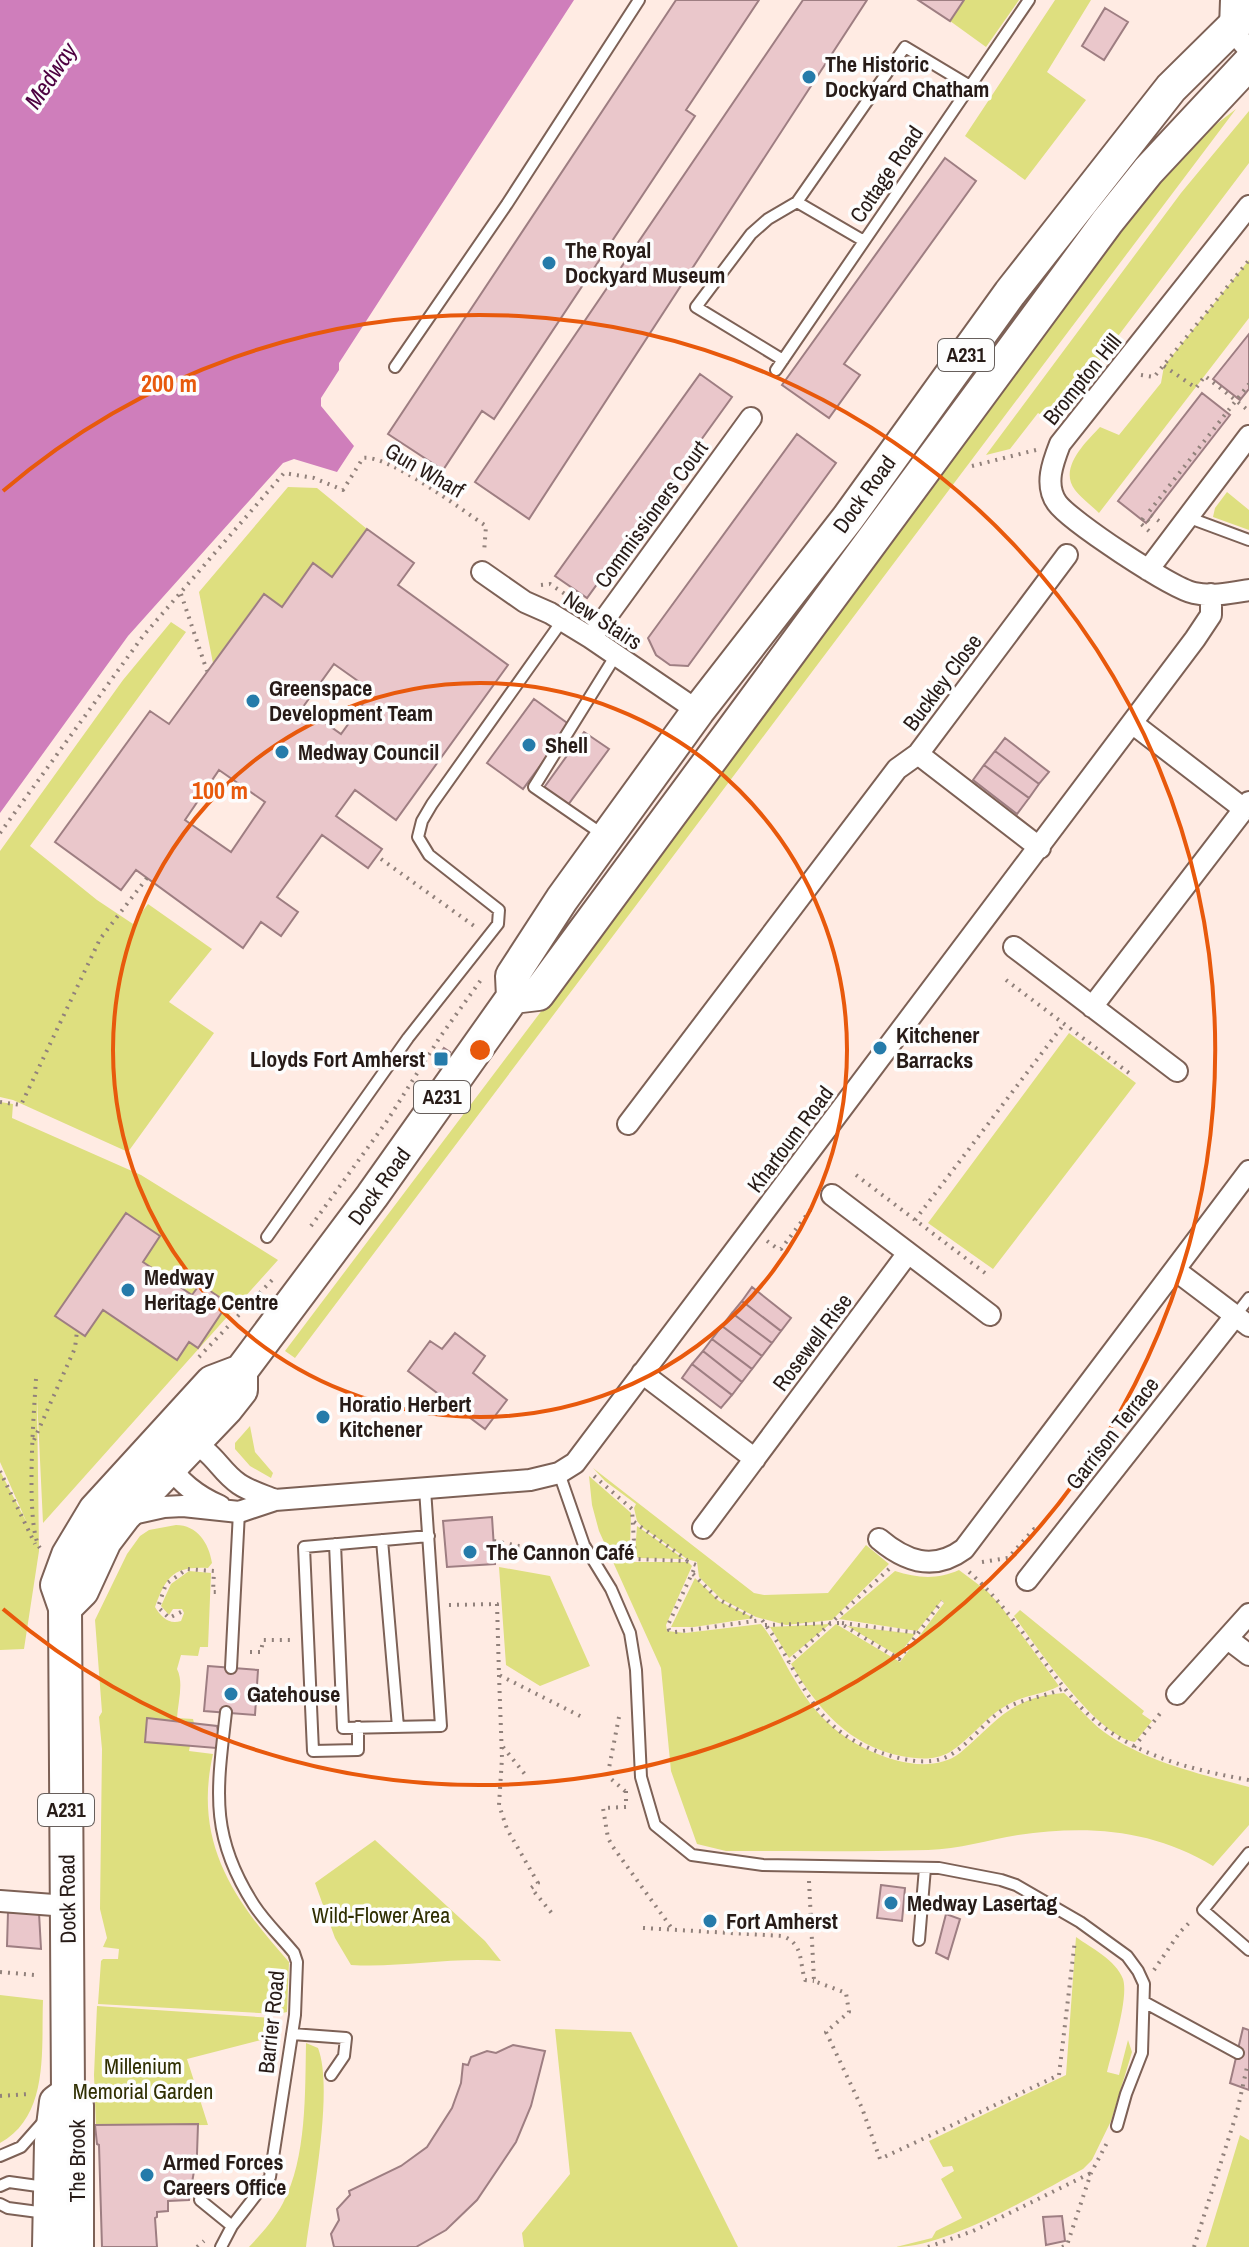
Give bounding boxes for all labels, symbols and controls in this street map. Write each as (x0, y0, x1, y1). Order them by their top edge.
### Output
water label: Medway (16, 35, 85, 115)
place label: The Historic Dockyard Chatham (825, 49, 989, 104)
marker: The Historic Dockyard Chatham (800, 68, 818, 86)
street label: Cottage Road (842, 119, 930, 229)
place label: The Royal Dockyard Museum (565, 235, 725, 290)
marker: The Royal Dockyard Museum (540, 254, 558, 272)
street label: Brompton Hill (1036, 327, 1128, 431)
road number: A231 (938, 339, 994, 371)
text: 200 m (141, 367, 197, 399)
street label: Commissioners Court (587, 434, 715, 594)
street label: Gun Wharf (380, 435, 471, 505)
street label: Dock Road (826, 449, 902, 539)
street label: New Stairs (558, 583, 648, 657)
street label: Buckley Close (896, 627, 988, 737)
place label: Greenspace Development Team (269, 673, 433, 728)
marker: Greenspace Development Team (244, 692, 262, 710)
place label: Shell (545, 730, 588, 760)
marker: Shell (520, 736, 538, 754)
place label: Medway Council (298, 737, 439, 767)
marker: Medway Council (273, 743, 291, 761)
text: 100 m (192, 774, 248, 806)
place label: Kitchener Barracks (896, 1020, 979, 1075)
centre of rings (466, 1036, 494, 1064)
marker: Kitchener Barracks (871, 1039, 889, 1057)
place label: Lloyds Fort Amherst (250, 1044, 425, 1074)
marker: Lloyds Fort Amherst (432, 1050, 450, 1068)
street label: Khartoum Road (740, 1080, 840, 1198)
road number: A231 (414, 1081, 470, 1113)
street label: Dock Road (341, 1141, 417, 1231)
place label: Medway Heritage Centre (144, 1262, 278, 1317)
marker: Medway Heritage Centre (119, 1281, 137, 1299)
street label: Rosewell Rise (765, 1287, 859, 1397)
street label: Garrison Terrace (1059, 1371, 1165, 1495)
place label: Horatio Herbert Kitchener (339, 1389, 471, 1444)
marker: Horatio Herbert Kitchener (314, 1408, 332, 1426)
place label: The Cannon Café (486, 1537, 634, 1567)
marker: The Cannon Café (461, 1543, 479, 1561)
place label: Gatehouse (247, 1679, 340, 1709)
marker: Gatehouse (222, 1685, 240, 1703)
road number: A231 (38, 1794, 94, 1826)
street label: Dock Road (51, 1854, 83, 1944)
place label: Medway Lasertag (907, 1888, 1057, 1918)
marker: Medway Lasertag (882, 1894, 900, 1912)
park label: Wild-Flower Area (312, 1900, 450, 1930)
place label: Fort Amherst (726, 1906, 838, 1936)
marker: Fort Amherst (701, 1912, 719, 1930)
street label: Barrier Road (251, 1969, 291, 2075)
park label: Millenium Memorial Garden (73, 2051, 213, 2106)
street label: The Brook (62, 2118, 92, 2203)
place label: Armed Forces Careers Office (163, 2147, 286, 2202)
marker: Armed Forces Careers Office (138, 2166, 156, 2184)

